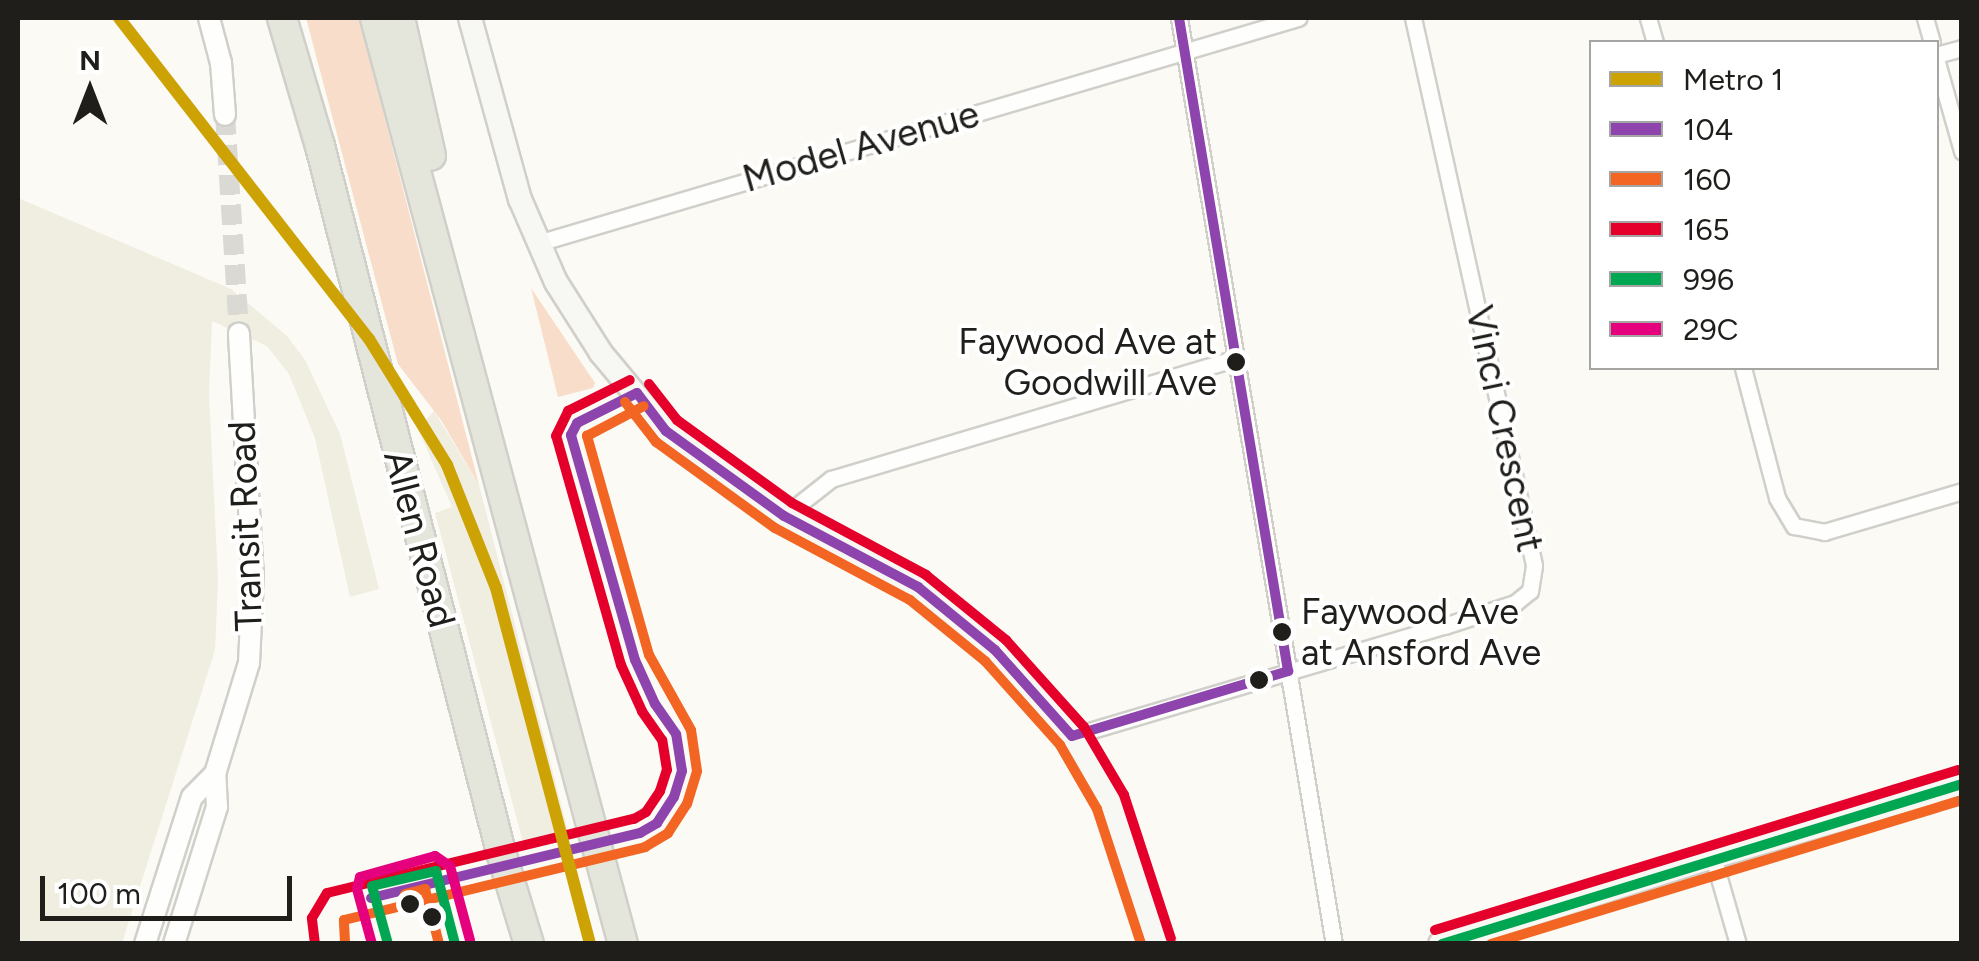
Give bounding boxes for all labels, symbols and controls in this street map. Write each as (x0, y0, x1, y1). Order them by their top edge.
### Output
north arrow (40, 40, 140, 140)
legend (1589, 40, 1939, 370)
text: N (79, 43, 101, 77)
text: Metro 1 (1683, 61, 1783, 98)
street label: Model Avenue (738, 92, 984, 202)
text: 104 (1683, 111, 1733, 148)
text: 160 (1683, 161, 1732, 198)
text: 165 (1683, 211, 1730, 248)
text: 996 (1683, 261, 1734, 298)
street label: Vinci Crescent (1456, 302, 1552, 556)
text: 29C (1683, 311, 1738, 348)
place label: Faywood Ave at Goodwill Ave (958, 319, 1217, 404)
marker: Faywood Ave at Goodwill Ave (1226, 352, 1246, 372)
street label: Transit Road (220, 420, 272, 632)
street label: Allen Road (374, 446, 464, 632)
place label: Faywood Ave at Ansford Ave (1301, 589, 1541, 674)
marker: Faywood Ave at Ansford Ave (1272, 622, 1292, 642)
unlabelled marker (1249, 670, 1269, 690)
scale bar (45, 856, 298, 918)
text: 100 m (57, 875, 141, 912)
unlabelled marker (400, 894, 420, 914)
unlabelled marker (422, 907, 442, 927)

